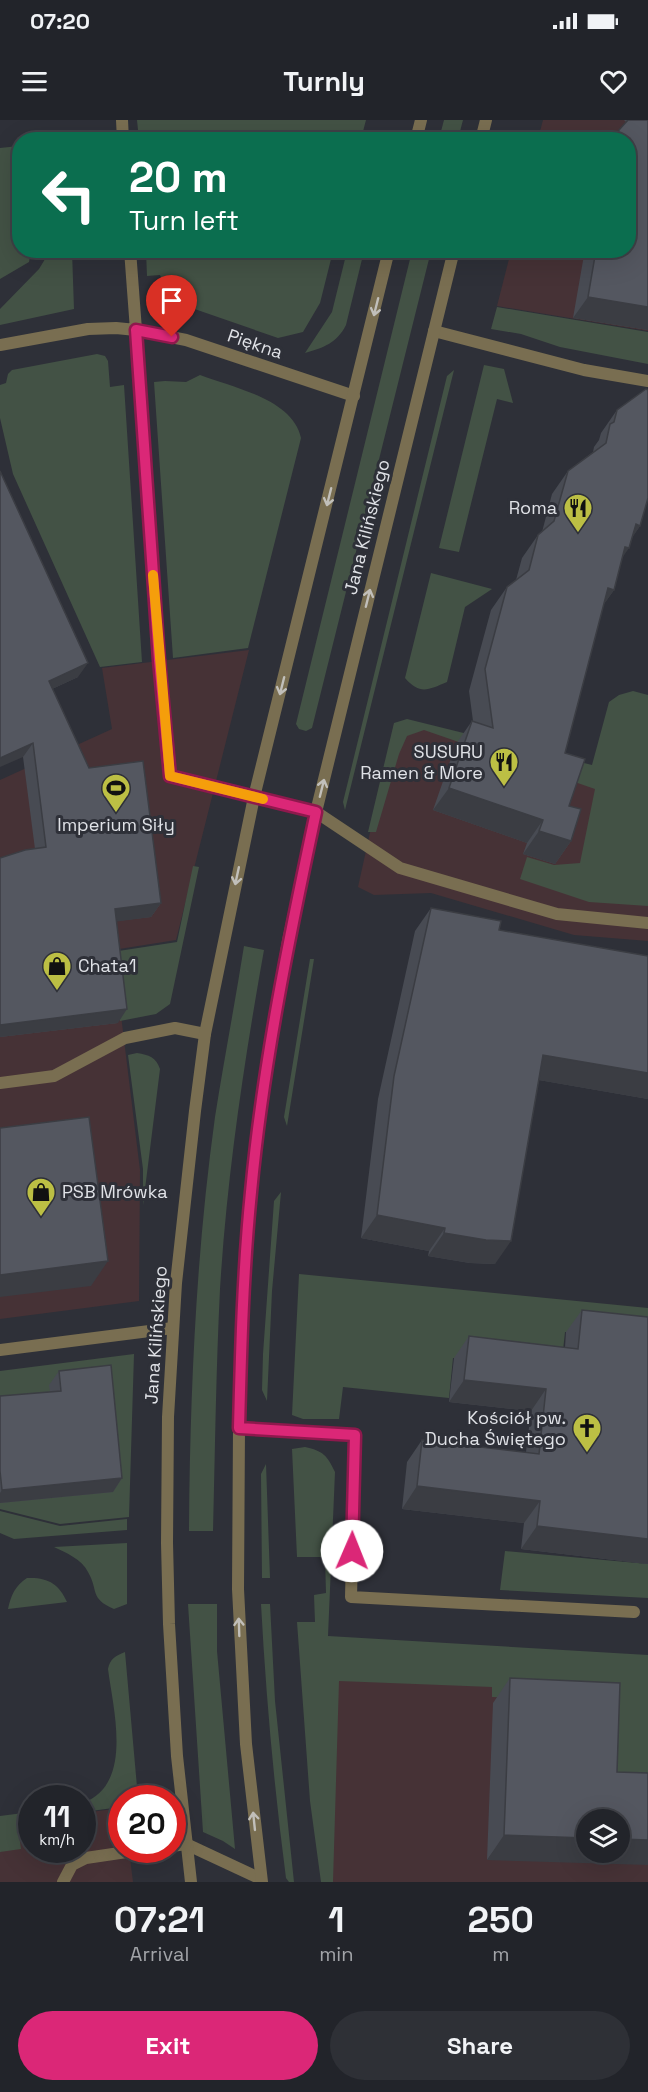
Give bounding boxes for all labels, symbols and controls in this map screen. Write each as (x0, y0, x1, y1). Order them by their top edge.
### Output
text: 07:20 (30, 7, 90, 35)
text: Turnly (283, 64, 365, 99)
icon: menu (18, 65, 51, 98)
icon: heart (597, 65, 630, 98)
text: 20 m (129, 151, 228, 204)
icon: left (30, 156, 108, 234)
text: Turn left (129, 203, 239, 238)
pin (146, 275, 197, 337)
icon: arrive (155, 284, 188, 317)
one-way arrow (369, 298, 381, 317)
street label: Piękna (224, 323, 286, 364)
street label: Jana Kilińskiego (339, 457, 394, 597)
one-way arrow (323, 487, 334, 506)
restaurant icon: Roma (562, 492, 594, 534)
place label: Roma (509, 496, 557, 519)
one-way arrow (363, 589, 375, 608)
one-way arrow (275, 676, 287, 695)
place label: SUSURU Ramen & More (360, 740, 483, 784)
restaurant icon: SUSURU Ramen & More (488, 746, 520, 788)
sports icon: Imperium Siły (100, 772, 132, 814)
one-way arrow (317, 778, 329, 797)
place label: Imperium Siły (57, 813, 175, 836)
one-way arrow (231, 865, 242, 885)
shop icon: Chata1 (41, 950, 73, 992)
place label: Chata1 (78, 954, 136, 977)
shop icon: PSB Mrówka (25, 1176, 57, 1218)
place label: PSB Mrówka (62, 1180, 168, 1203)
street label: Jana Kilińskiego (139, 1265, 172, 1405)
place label: Kościół pw. Ducha Świętego (425, 1406, 566, 1450)
church icon: Kościół pw. Ducha Świętego (571, 1412, 603, 1454)
position arrow (320, 1519, 384, 1583)
one-way arrow (234, 1617, 245, 1637)
speed limit sign: 20 (108, 1785, 186, 1863)
text: 11 (43, 1797, 71, 1836)
map controls (576, 1809, 630, 1863)
button: layers (576, 1809, 630, 1863)
one-way arrow (248, 1811, 259, 1831)
text: km/h (39, 1830, 75, 1849)
text: 07:21 (114, 1897, 205, 1943)
text: 1 (328, 1897, 344, 1943)
text: 250 (468, 1897, 534, 1943)
text: Arrival (130, 1941, 189, 1967)
text: min (319, 1941, 354, 1967)
text: m (492, 1941, 509, 1967)
button: Exit (18, 2011, 318, 2080)
button: Share (330, 2011, 630, 2080)

